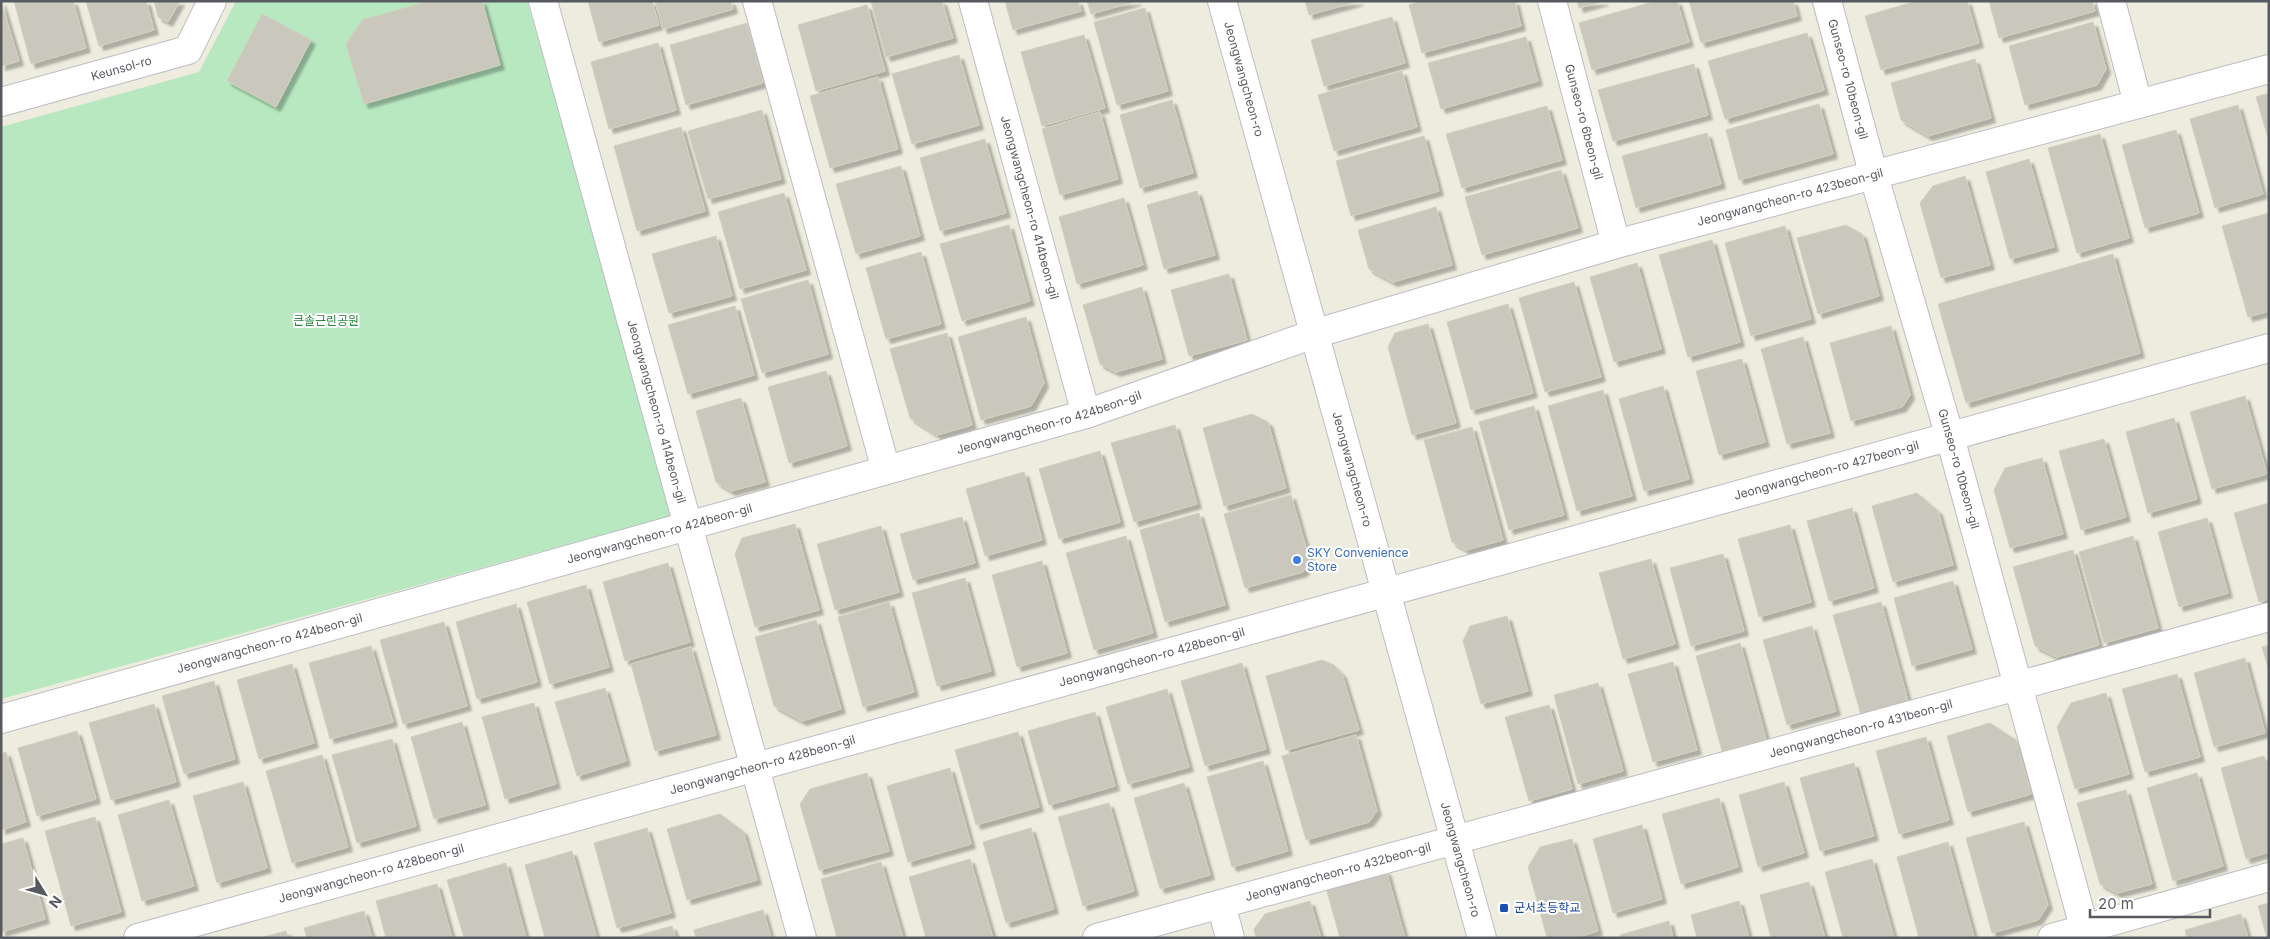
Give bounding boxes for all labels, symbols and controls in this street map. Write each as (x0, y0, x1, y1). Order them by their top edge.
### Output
street label: Gunseo-ro 10beon-gil (1825, 17, 1872, 141)
street label: Jeongwangcheon-ro (1221, 20, 1267, 138)
street label: Keunsol-ro (89, 52, 153, 84)
street label: Gunseo-ro 6beon-gil (1562, 62, 1607, 181)
street label: Jeongwangcheon-ro 414beon-gil (998, 114, 1062, 301)
street label: Jeongwangcheon-ro 423beon-gil (1695, 165, 1885, 229)
park label: 큰솔근린공원 (293, 313, 359, 328)
street label: Jeongwangcheon-ro 414beon-gil (624, 318, 689, 505)
street label: Jeongwangcheon-ro 424beon-gil (955, 387, 1143, 457)
street label: Gunseo-ro 10beon-gil (1935, 407, 1983, 530)
street label: Jeongwangcheon-ro (1329, 410, 1376, 528)
street label: Jeongwangcheon-ro 427beon-gil (1732, 437, 1921, 503)
street label: Jeongwangcheon-ro 424beon-gil (565, 500, 754, 567)
place label: SKY Convenience Store (1307, 545, 1409, 574)
marker: SKY Convenience Store (1291, 554, 1303, 566)
street label: Jeongwangcheon-ro 424beon-gil (175, 610, 364, 676)
street label: Jeongwangcheon-ro 428beon-gil (1057, 624, 1246, 690)
street label: Jeongwangcheon-ro 431beon-gil (1767, 696, 1954, 761)
street label: Jeongwangcheon-ro 428beon-gil (668, 732, 857, 797)
street label: Jeongwangcheon-ro (1438, 800, 1484, 919)
street label: Jeongwangcheon-ro 432beon-gil (1243, 839, 1433, 904)
street label: Jeongwangcheon-ro 428beon-gil (277, 840, 466, 906)
north arrow (20, 869, 70, 919)
scale bar (2090, 886, 2210, 918)
text: N (46, 893, 66, 912)
text: 20 m (2098, 894, 2134, 913)
place label: 군서초등학교 (1514, 900, 1580, 915)
marker: 군서초등학교 (1498, 902, 1510, 914)

